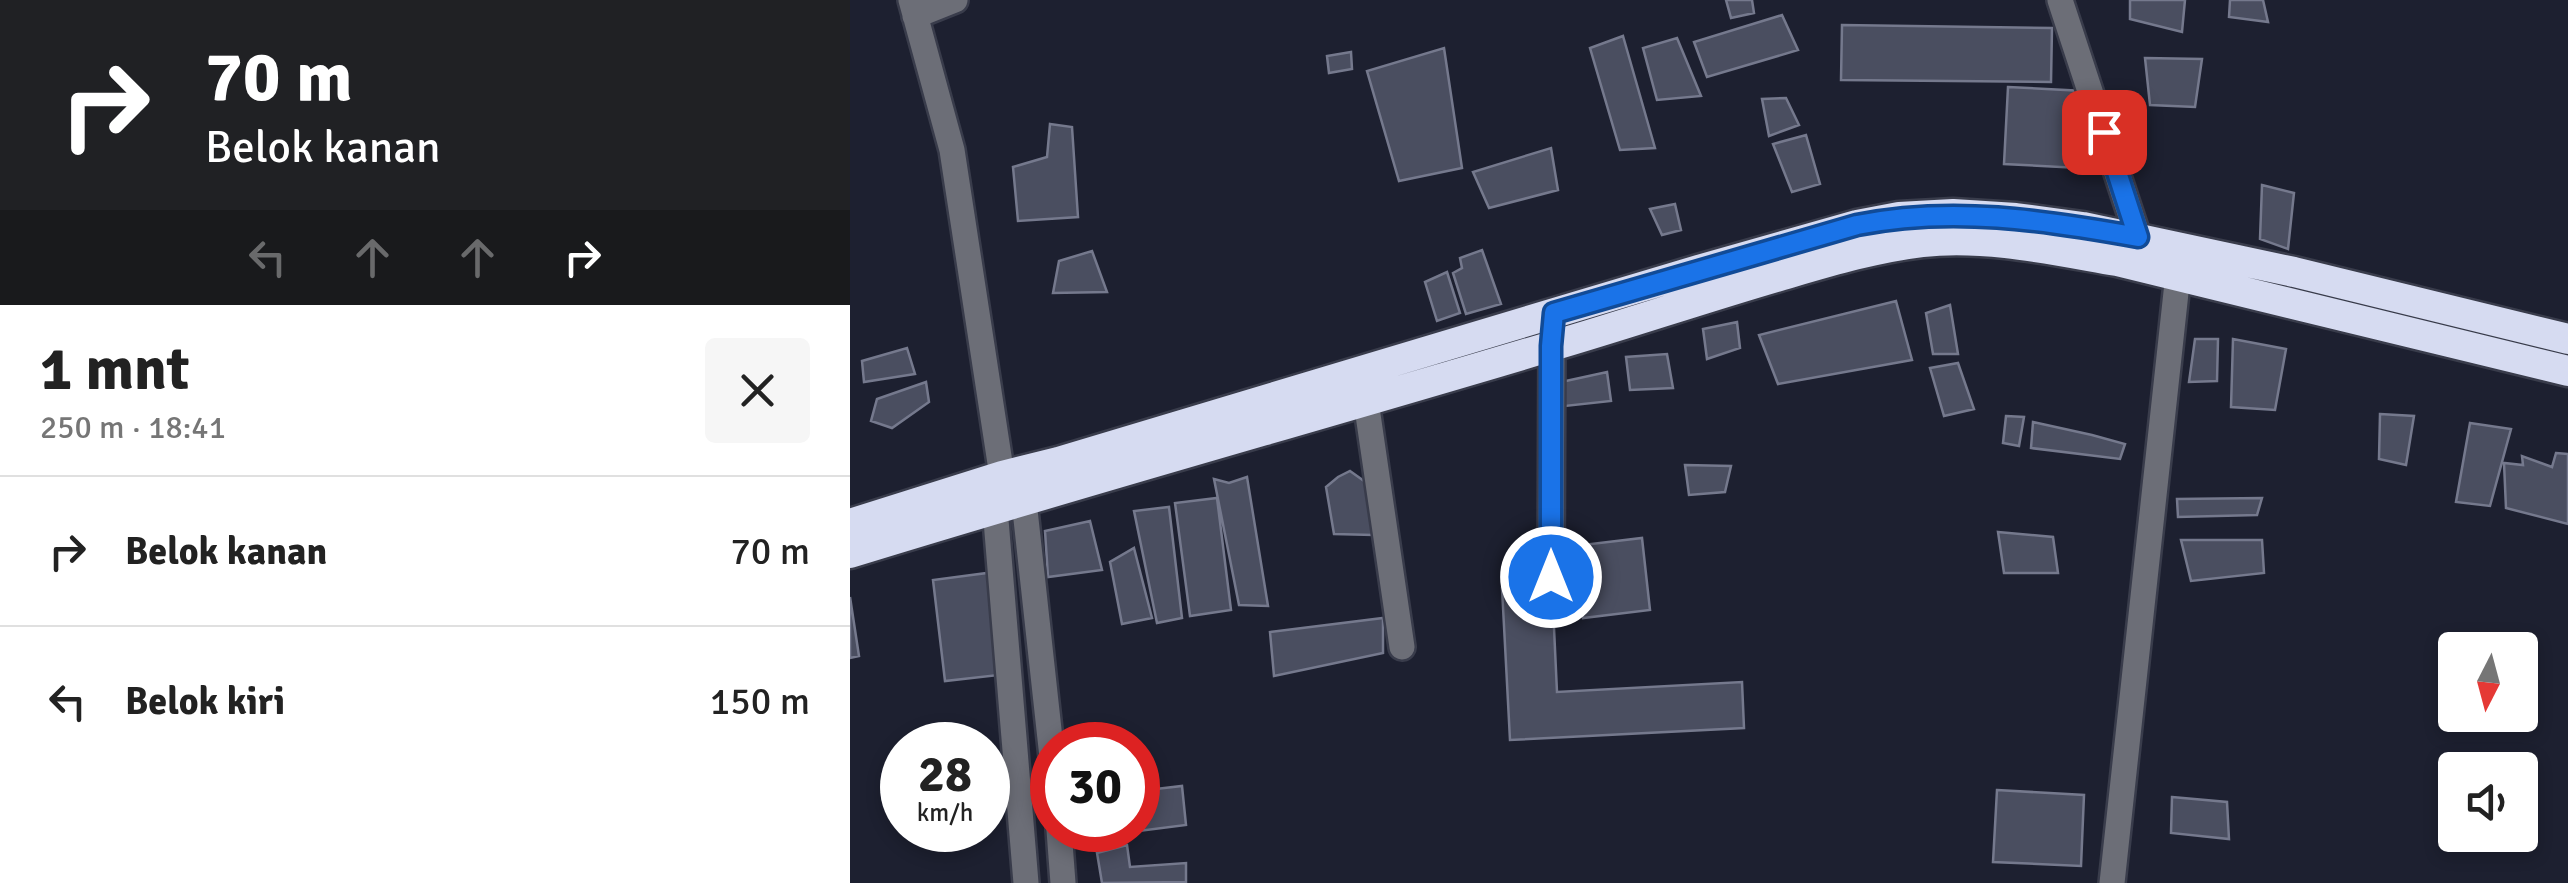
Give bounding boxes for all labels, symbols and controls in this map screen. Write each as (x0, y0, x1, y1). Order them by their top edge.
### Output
text: 70 m (205, 34, 353, 120)
icon: right (40, 40, 170, 170)
pin (2062, 90, 2147, 175)
icon: arrive (2077, 105, 2132, 160)
text: Belok kanan (205, 120, 441, 175)
icon: left (240, 230, 295, 285)
icon: ahead (345, 230, 400, 285)
icon: ahead (450, 230, 505, 285)
icon: right (555, 230, 610, 285)
text: 1 mnt (40, 333, 189, 407)
button: close (705, 338, 810, 443)
text: 250 m · 18:41 (40, 408, 226, 447)
icon: right (40, 524, 95, 579)
position arrow (1499, 525, 1603, 629)
text: Belok kanan (125, 528, 327, 575)
text: 70 m (730, 528, 810, 575)
north arrow (2438, 632, 2538, 732)
map controls (2438, 632, 2538, 852)
icon: left (40, 674, 95, 729)
text: Belok kiri (125, 678, 285, 725)
text: 150 m (710, 678, 810, 725)
speed limit sign: 30 (1030, 722, 1160, 852)
text: 28 (918, 744, 972, 806)
button: sound (2438, 752, 2538, 852)
text: km/h (917, 797, 973, 828)

